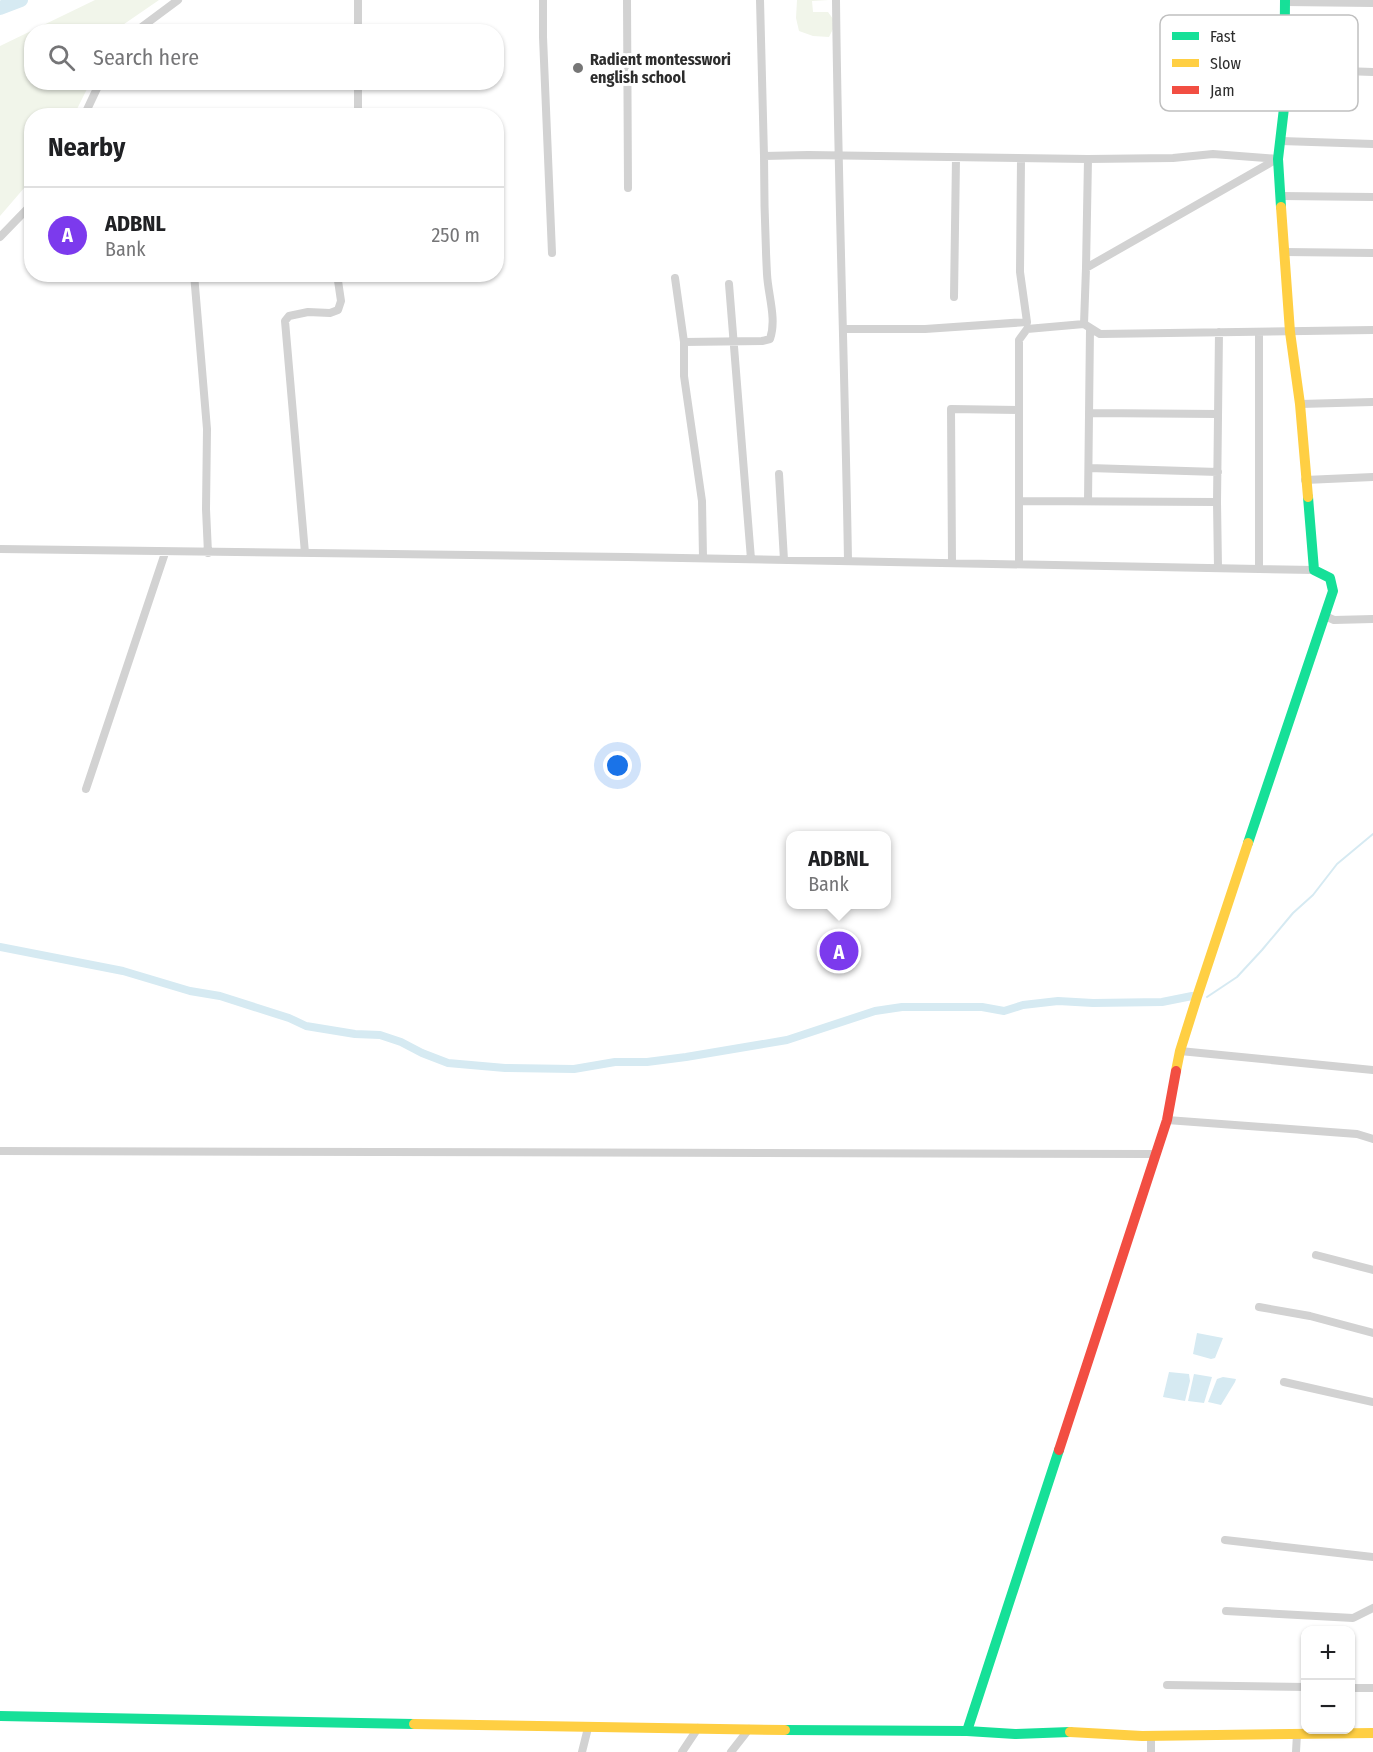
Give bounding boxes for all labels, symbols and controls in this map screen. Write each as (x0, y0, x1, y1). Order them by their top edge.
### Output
legend (1160, 15, 1358, 111)
search box (24, 24, 504, 90)
text: Fast (1210, 27, 1237, 46)
icon: search (45, 41, 78, 74)
text: Search here (93, 44, 199, 71)
place label: Radient montesswori english school (590, 50, 731, 87)
text: Slow (1210, 54, 1241, 73)
marker: Radient montesswori english school (571, 61, 585, 75)
text: Jam (1210, 81, 1235, 100)
text: Nearby (48, 132, 125, 163)
text: ADBNL (105, 210, 166, 237)
text: A (62, 223, 73, 247)
text: 250 m (432, 223, 480, 247)
text: Bank (105, 237, 146, 261)
your location (603, 751, 632, 780)
popup (786, 831, 891, 909)
text: ADBNL (808, 845, 869, 872)
text: Bank (808, 872, 849, 896)
pin: A (820, 928, 858, 974)
map controls (1301, 1626, 1355, 1734)
button: + (1301, 1626, 1355, 1680)
button: − (1301, 1680, 1355, 1734)

